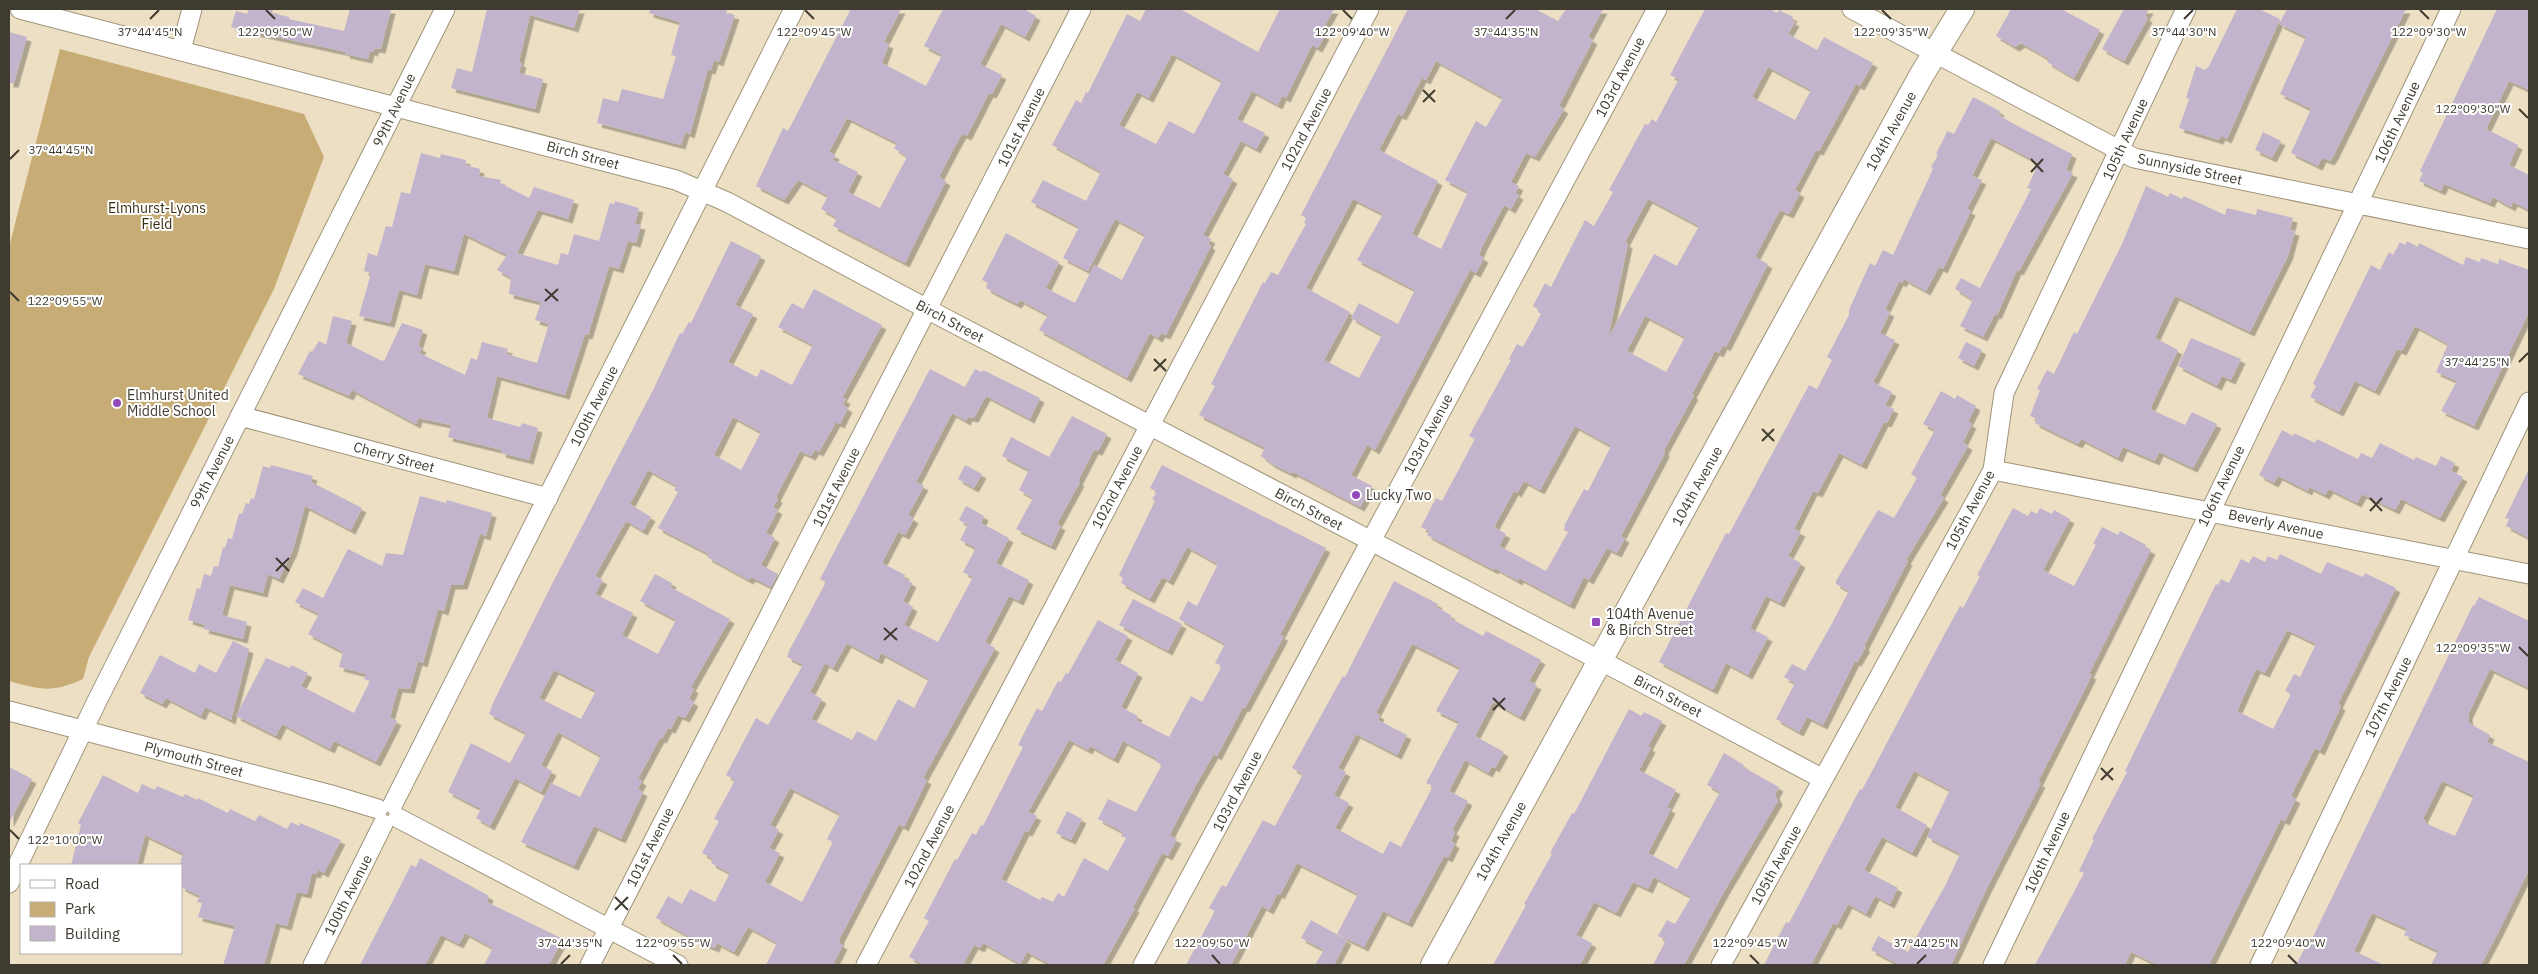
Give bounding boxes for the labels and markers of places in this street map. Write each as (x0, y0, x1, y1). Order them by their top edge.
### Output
place label: Elmhurst United Middle School (127, 386, 229, 420)
marker: Elmhurst United Middle School (111, 397, 123, 409)
place label: Lucky Two (1366, 486, 1432, 504)
marker: Lucky Two (1350, 489, 1362, 501)
place label: 104th Avenue & Birch Street (1606, 605, 1694, 639)
marker: 104th Avenue & Birch Street (1590, 616, 1602, 628)

